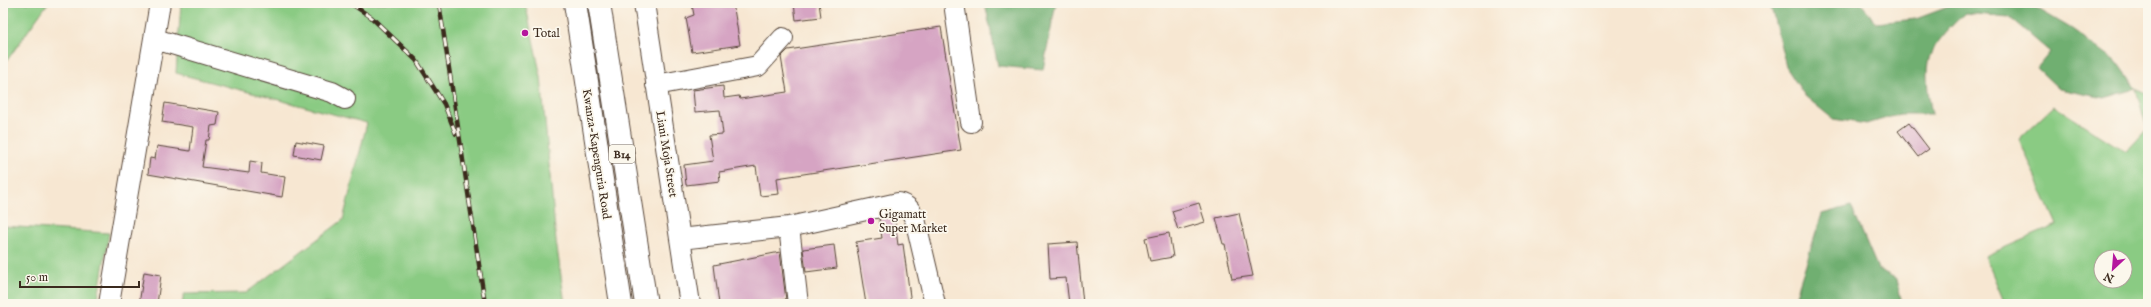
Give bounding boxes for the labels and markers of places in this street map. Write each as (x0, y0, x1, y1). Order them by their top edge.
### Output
place label: Total (533, 26, 560, 41)
marker: Total (520, 28, 530, 38)
place label: Gigamatt Super Market (879, 207, 947, 237)
marker: Gigamatt Super Market (866, 216, 876, 226)

